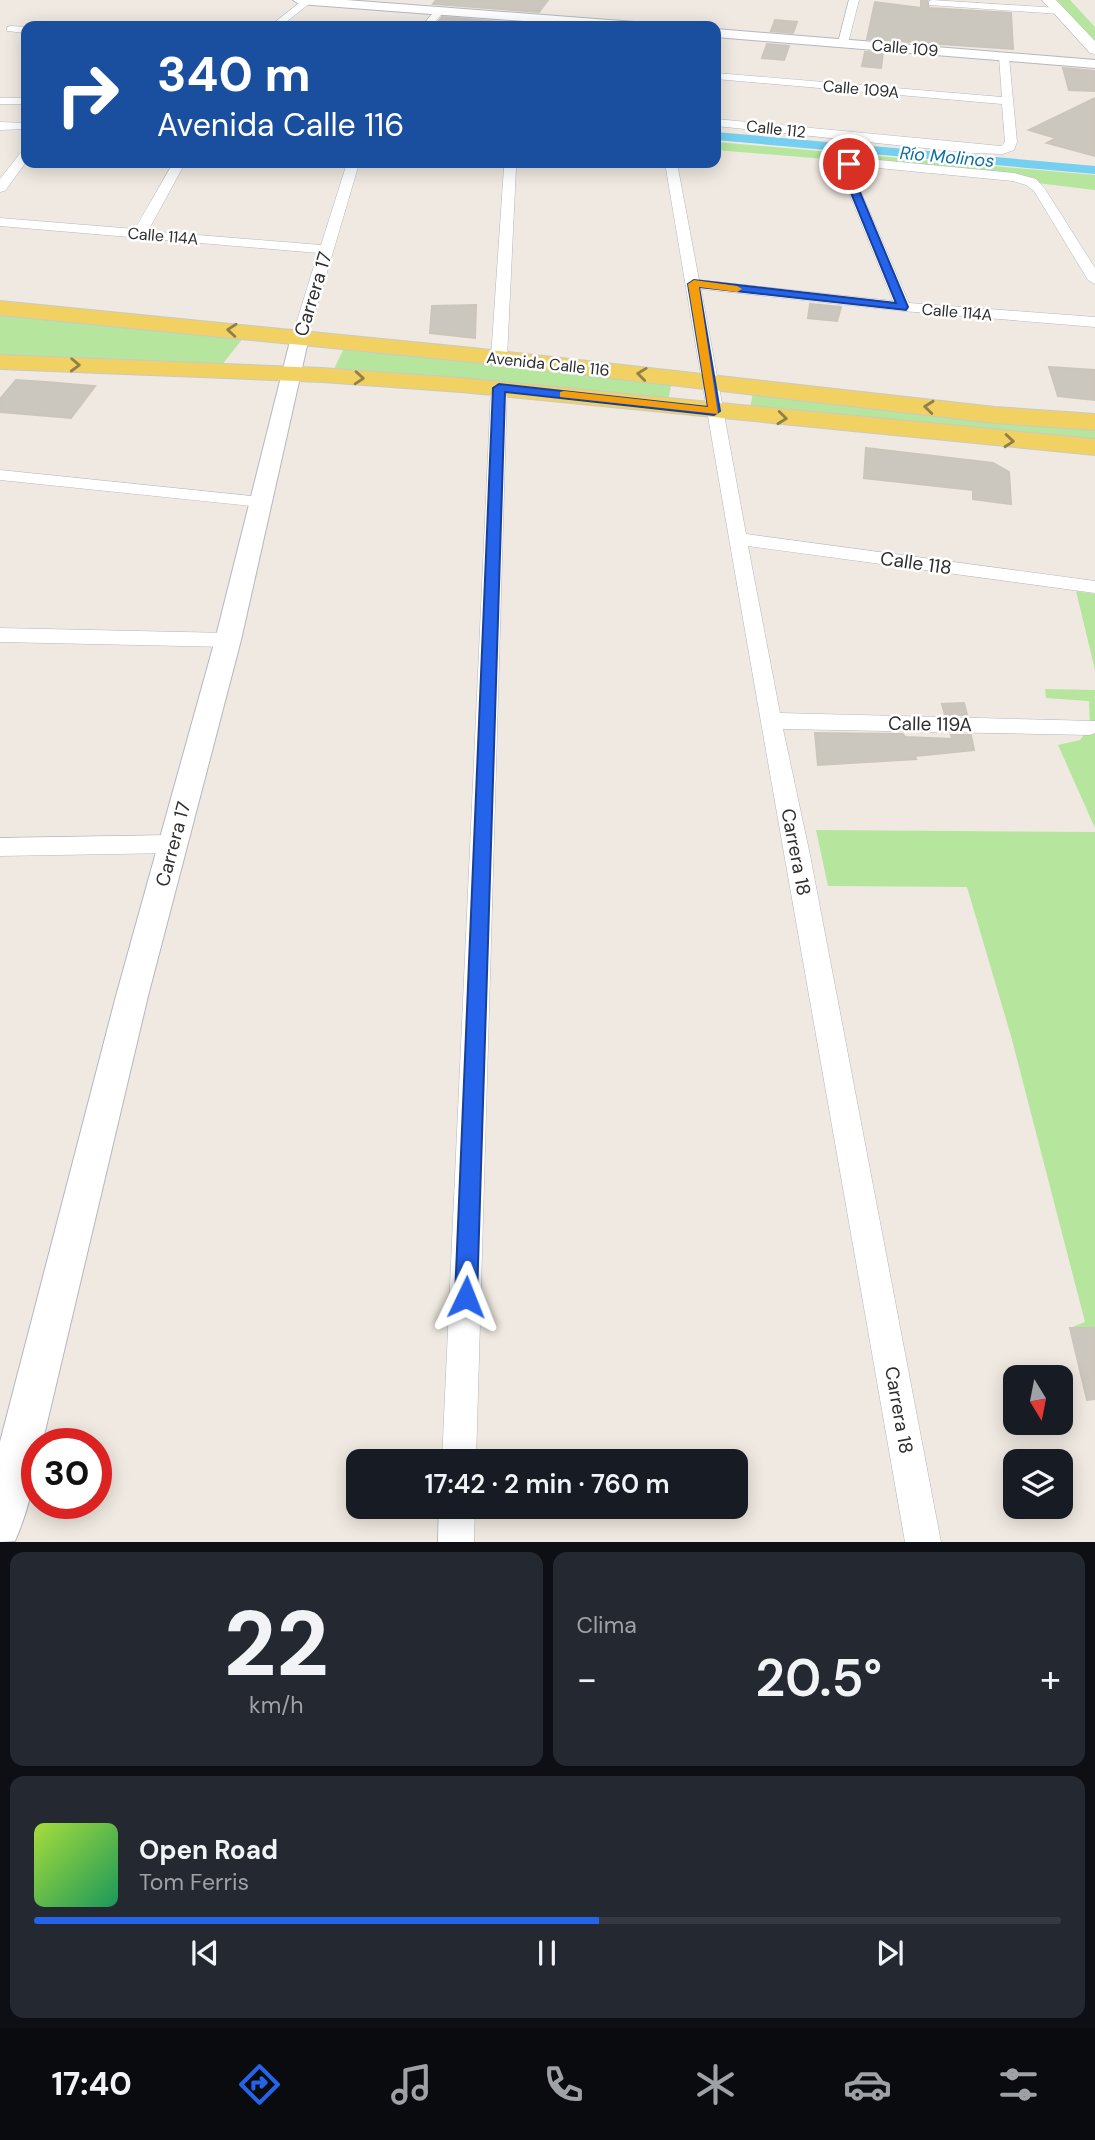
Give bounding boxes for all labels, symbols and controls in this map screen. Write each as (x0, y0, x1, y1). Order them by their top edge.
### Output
street label: Calle 109 (871, 35, 939, 61)
text: 340 m (157, 42, 311, 106)
icon: right (42, 49, 133, 140)
street label: Calle 109A (822, 75, 900, 103)
text: Avenida Calle 116 (157, 104, 404, 146)
street label: Calle 112 (745, 115, 807, 143)
pin (819, 134, 879, 194)
water label: Río Molinos (899, 141, 995, 173)
icon: arrive (830, 145, 868, 183)
street label: Calle 114A (127, 222, 200, 250)
street label: Carrera 17 (288, 249, 338, 339)
street label: Calle 114A (921, 298, 994, 326)
one-way arrow (227, 323, 238, 338)
street label: Avenida Calle 116 (485, 347, 611, 381)
one-way arrow (70, 358, 81, 373)
one-way arrow (636, 367, 648, 382)
one-way arrow (354, 370, 365, 385)
one-way arrow (924, 400, 935, 415)
one-way arrow (777, 410, 788, 425)
one-way arrow (1003, 433, 1014, 448)
street label: Calle 118 (879, 546, 953, 580)
street label: Calle 119A (888, 711, 972, 737)
street label: Carrera 17 (150, 799, 196, 889)
street label: Carrera 18 (775, 806, 817, 898)
position arrow (429, 1260, 503, 1334)
street label: Carrera 18 (879, 1364, 919, 1456)
north arrow (1003, 1365, 1073, 1435)
map controls (1003, 1365, 1073, 1519)
speed limit sign: 30 (21, 1428, 112, 1519)
button: layers (1003, 1449, 1073, 1519)
text: 17:42 · 2 min · 760 m (425, 1467, 670, 1501)
text: 22 (224, 1585, 329, 1703)
text: Clima (577, 1610, 637, 1640)
text: 20.5° (755, 1644, 882, 1712)
text: − (577, 1654, 597, 1704)
text: + (1040, 1654, 1061, 1704)
text: km/h (249, 1690, 303, 1720)
text: Open Road (139, 1833, 278, 1867)
text: Tom Ferris (139, 1867, 249, 1897)
icon: previous (186, 1934, 224, 1972)
icon: pause (528, 1934, 566, 1972)
icon: next (871, 1934, 909, 1972)
icon: directions (235, 2060, 284, 2109)
icon: music (387, 2060, 436, 2109)
icon: phone (539, 2060, 588, 2109)
icon: climate (691, 2060, 740, 2109)
icon: car (843, 2060, 892, 2109)
icon: filters (994, 2060, 1043, 2109)
text: 17:40 (51, 2063, 132, 2105)

